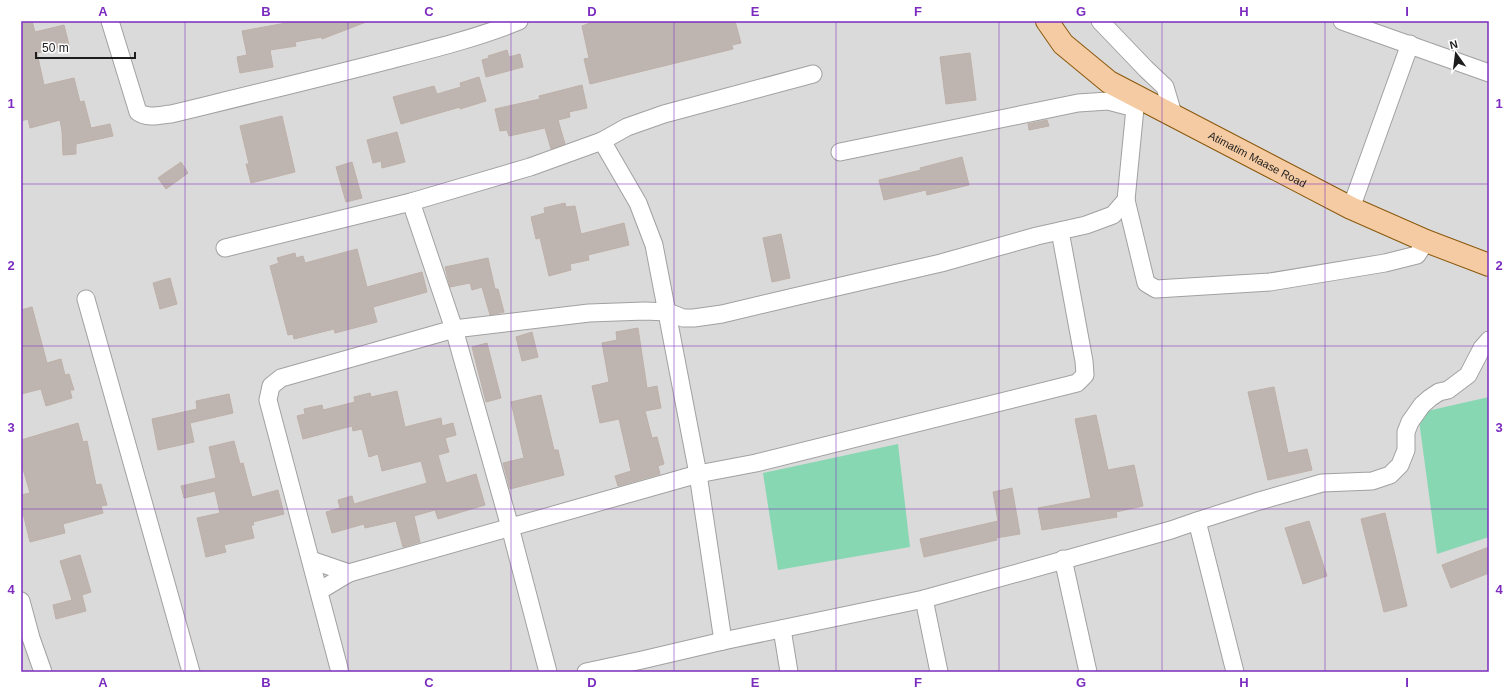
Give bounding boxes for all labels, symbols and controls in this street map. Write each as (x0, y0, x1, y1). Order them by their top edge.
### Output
text: A (98, 4, 108, 19)
text: B (261, 4, 271, 19)
text: C (424, 4, 434, 19)
text: D (587, 4, 597, 19)
text: E (751, 4, 760, 19)
text: F (914, 4, 922, 19)
text: G (1076, 4, 1086, 19)
text: H (1239, 4, 1249, 19)
text: I (1405, 4, 1409, 19)
scale bar (36, 34, 135, 60)
north arrow (1436, 34, 1476, 74)
text: N (1448, 38, 1459, 51)
text: 50 m (42, 41, 69, 55)
text: 1 (7, 96, 15, 111)
text: 1 (1495, 96, 1503, 111)
street label: Atimatim Maase Road (1207, 129, 1308, 190)
text: 2 (7, 258, 15, 273)
text: 2 (1495, 258, 1503, 273)
text: 3 (7, 420, 15, 435)
text: 3 (1495, 420, 1503, 435)
text: 4 (7, 582, 15, 597)
text: 4 (1495, 582, 1503, 597)
text: A (98, 675, 108, 690)
text: B (261, 675, 271, 690)
text: C (424, 675, 434, 690)
text: D (587, 675, 597, 690)
text: E (751, 675, 760, 690)
text: F (914, 675, 922, 690)
text: G (1076, 675, 1086, 690)
text: H (1239, 675, 1249, 690)
text: I (1405, 675, 1409, 690)

